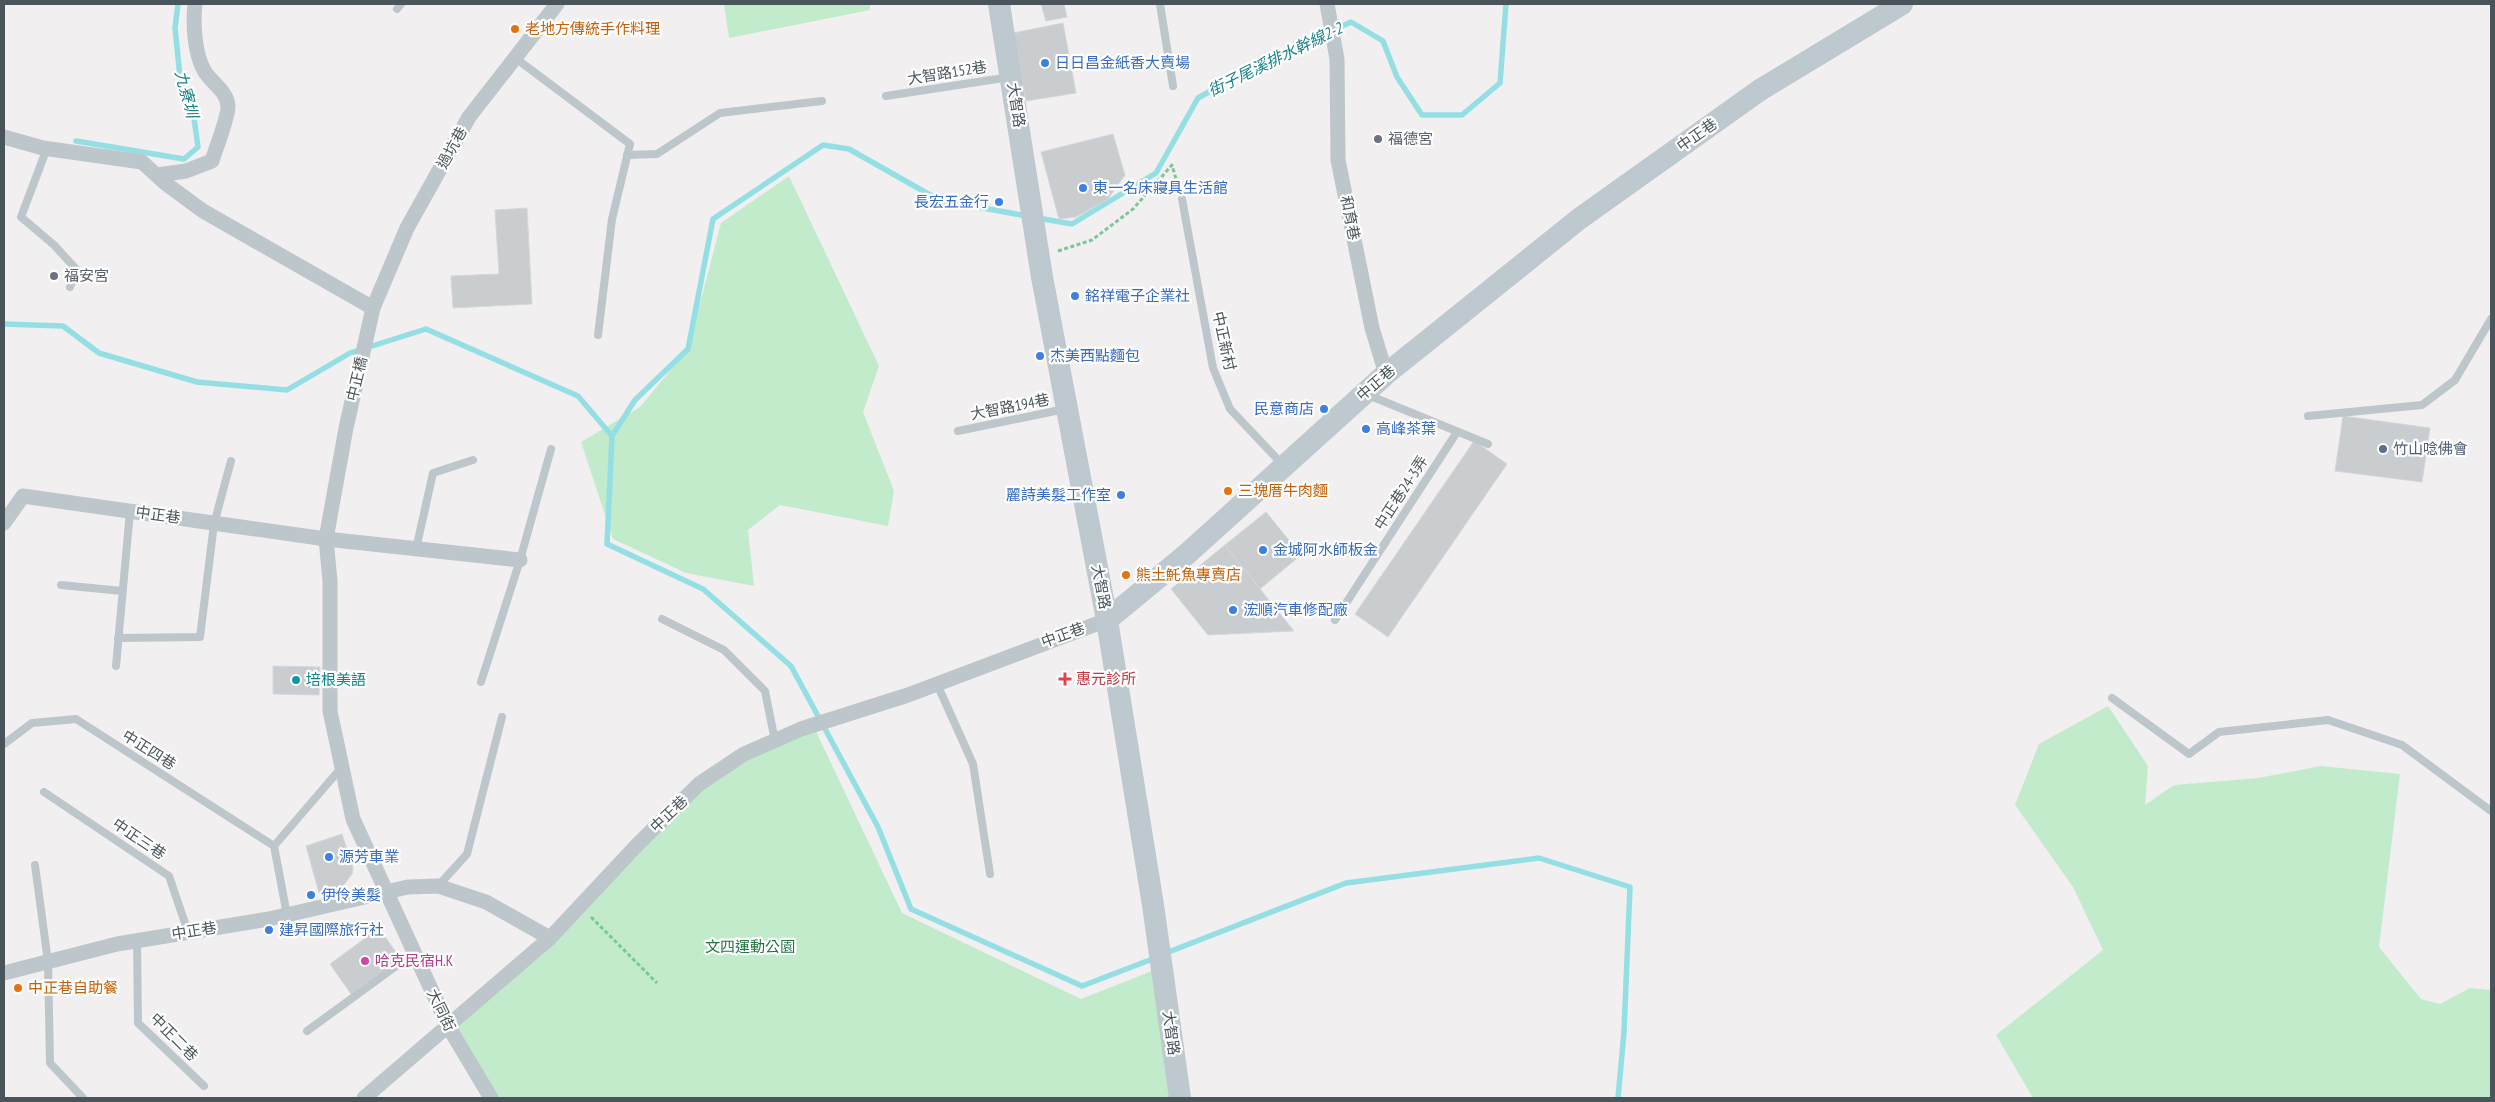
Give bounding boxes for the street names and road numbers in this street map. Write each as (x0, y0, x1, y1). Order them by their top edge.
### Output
street label: 大智路152巷 (906, 57, 988, 88)
street label: 大智路 (1004, 81, 1029, 129)
street label: 中正巷 (1673, 114, 1721, 155)
street label: 過坑巷 (432, 123, 471, 172)
street label: 和育巷 (1337, 194, 1364, 242)
street label: 中正新村 (1209, 310, 1240, 372)
street label: 中正橋 (342, 355, 371, 403)
street label: 中正巷 (1352, 361, 1399, 405)
street label: 大智路194巷 (969, 390, 1051, 423)
street label: 中正巷24-3弄 (1370, 452, 1432, 533)
street label: 中正巷 (134, 502, 182, 527)
street label: 大智路 (1088, 563, 1115, 611)
street label: 中正巷 (1038, 618, 1087, 651)
street label: 中正四巷 (119, 726, 180, 774)
street label: 中正巷 (646, 791, 691, 836)
street label: 中正三巷 (109, 814, 169, 863)
street label: 中正巷 (170, 918, 218, 943)
street label: 大同街 (423, 985, 460, 1034)
street label: 中正二巷 (146, 1009, 202, 1065)
street label: 大智路 (1159, 1009, 1184, 1057)

